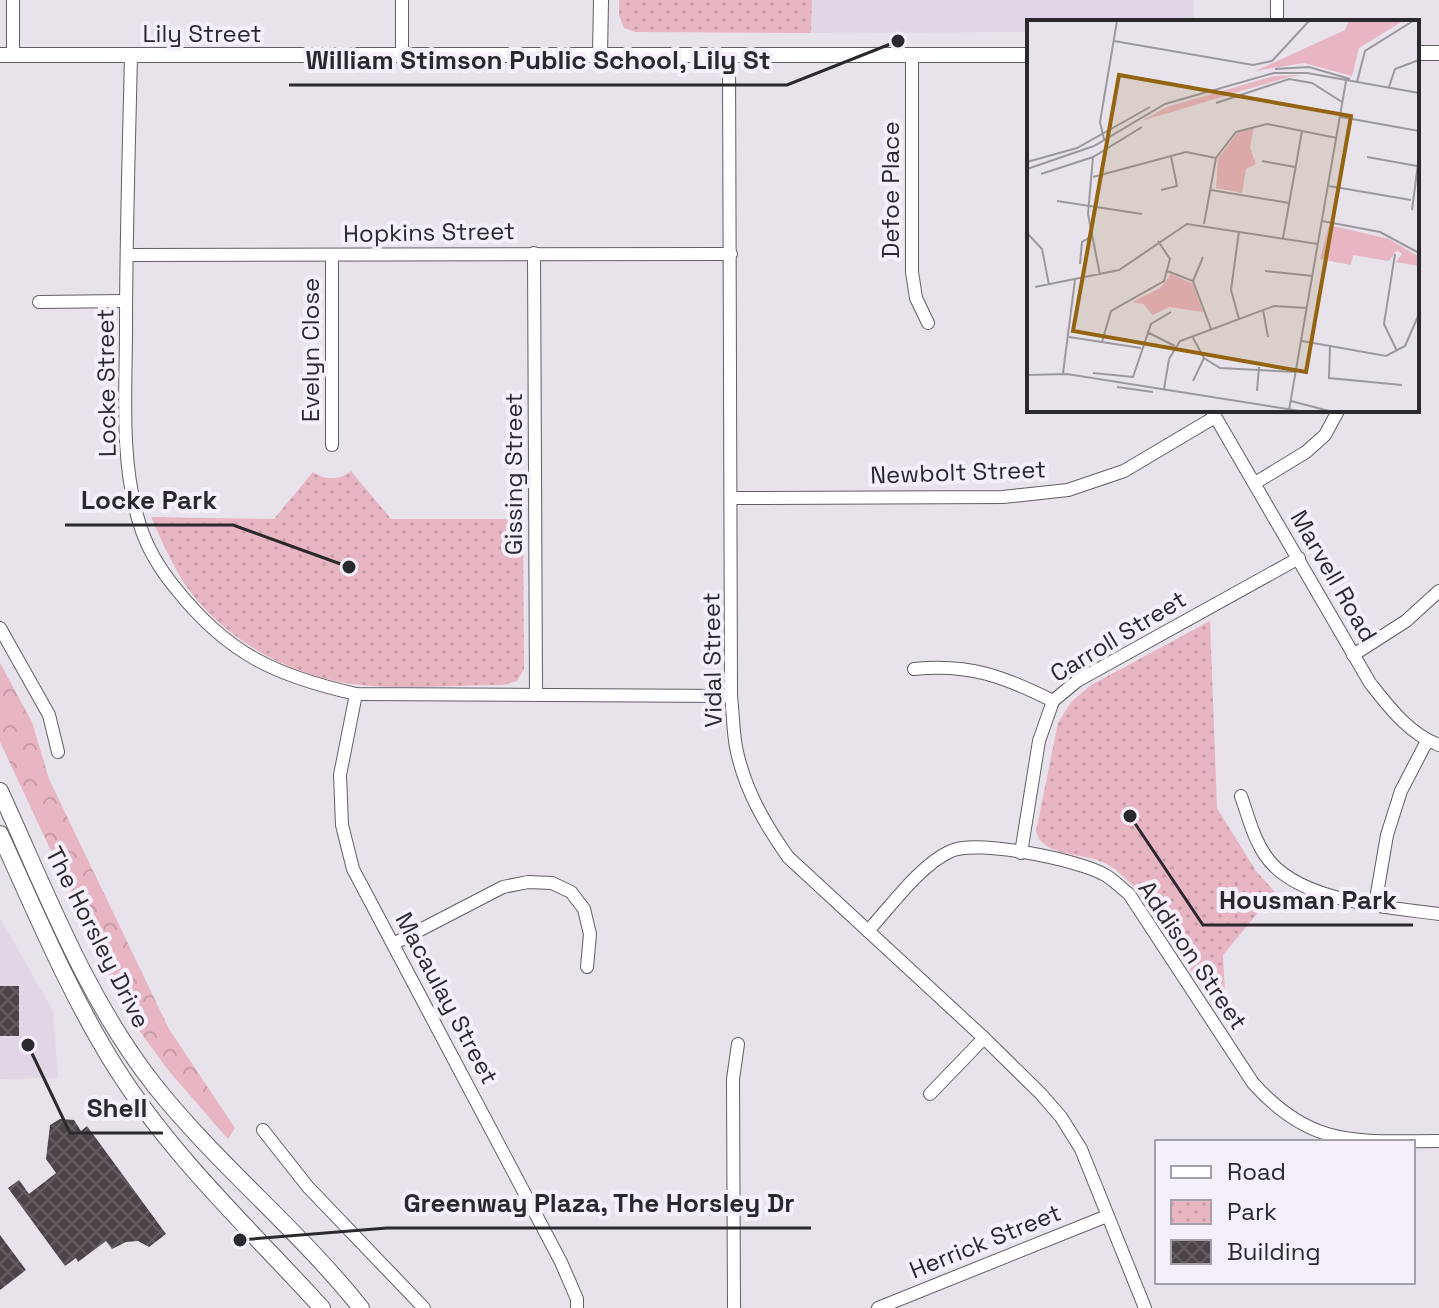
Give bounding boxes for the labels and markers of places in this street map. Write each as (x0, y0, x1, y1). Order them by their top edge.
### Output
callout: William Stimson Public School, Lily St (289, 35, 787, 85)
callout: Locke Park (65, 475, 233, 525)
callout: Housman Park (1203, 875, 1413, 925)
callout: Shell (70, 1083, 163, 1133)
callout: Greenway Plaza, The Horsley Dr (387, 1178, 811, 1228)

